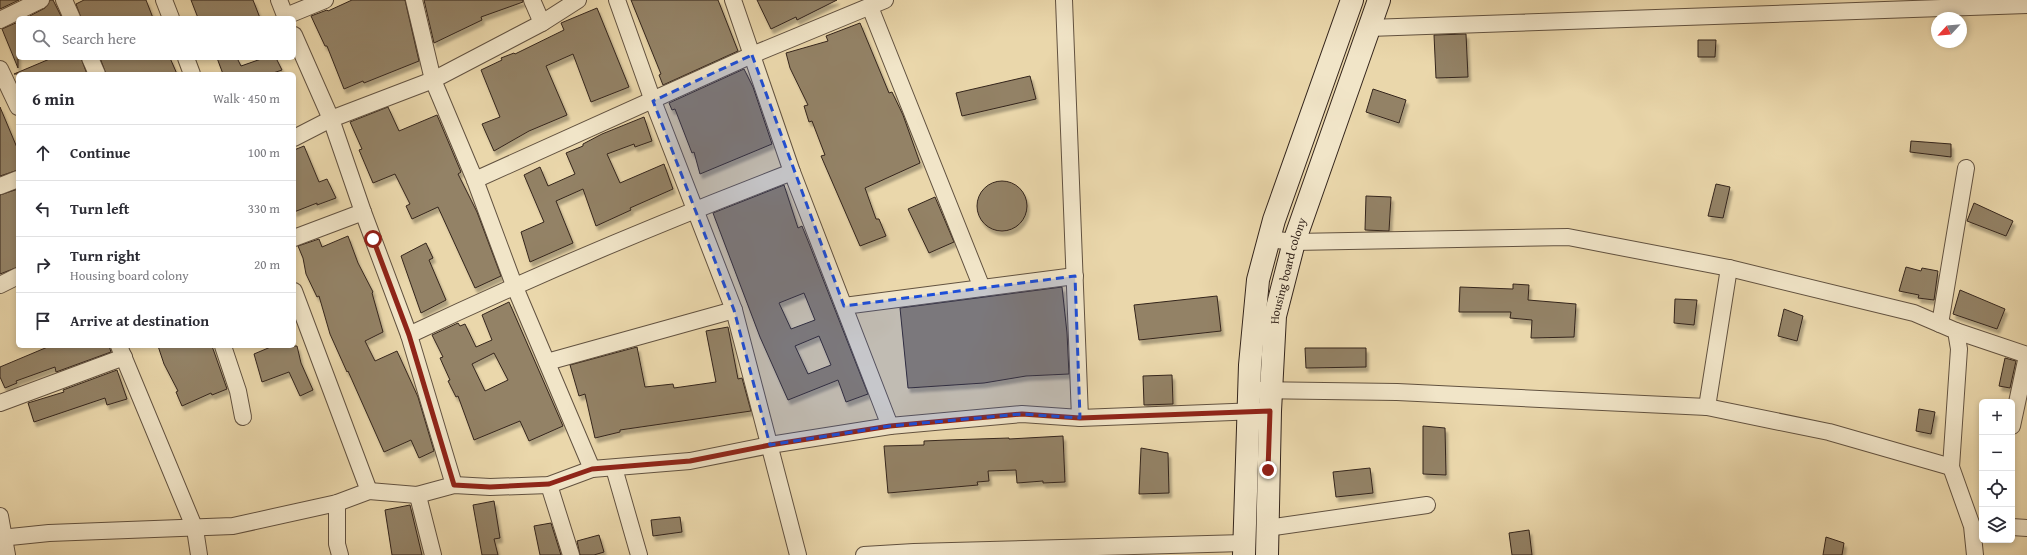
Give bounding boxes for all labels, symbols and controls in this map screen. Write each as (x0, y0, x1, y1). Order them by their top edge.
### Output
north arrow (1931, 12, 1967, 48)
search box (16, 16, 296, 60)
icon: search (30, 27, 52, 49)
text: Search here (62, 28, 136, 49)
text: 6 min (32, 86, 74, 111)
text: Walk · 450 m (213, 89, 280, 108)
icon: ahead (32, 142, 54, 164)
text: Continue (70, 142, 131, 163)
text: 100 m (248, 143, 280, 162)
icon: left (32, 198, 54, 220)
text: Turn left (70, 198, 129, 219)
text: 330 m (248, 199, 280, 218)
street label: Housing board colony (1266, 215, 1310, 324)
route start (364, 230, 382, 248)
text: Turn right (70, 245, 141, 266)
icon: right (32, 254, 54, 276)
text: 20 m (254, 255, 280, 274)
text: Housing board colony (70, 266, 189, 285)
icon: arrive (32, 310, 54, 332)
text: Arrive at destination (70, 310, 209, 331)
map controls (1979, 399, 2015, 543)
button: + (1979, 399, 2015, 435)
button: − (1979, 435, 2015, 471)
route end (1259, 461, 1277, 479)
button: locate (1979, 471, 2015, 507)
button: layers (1979, 507, 2015, 543)

